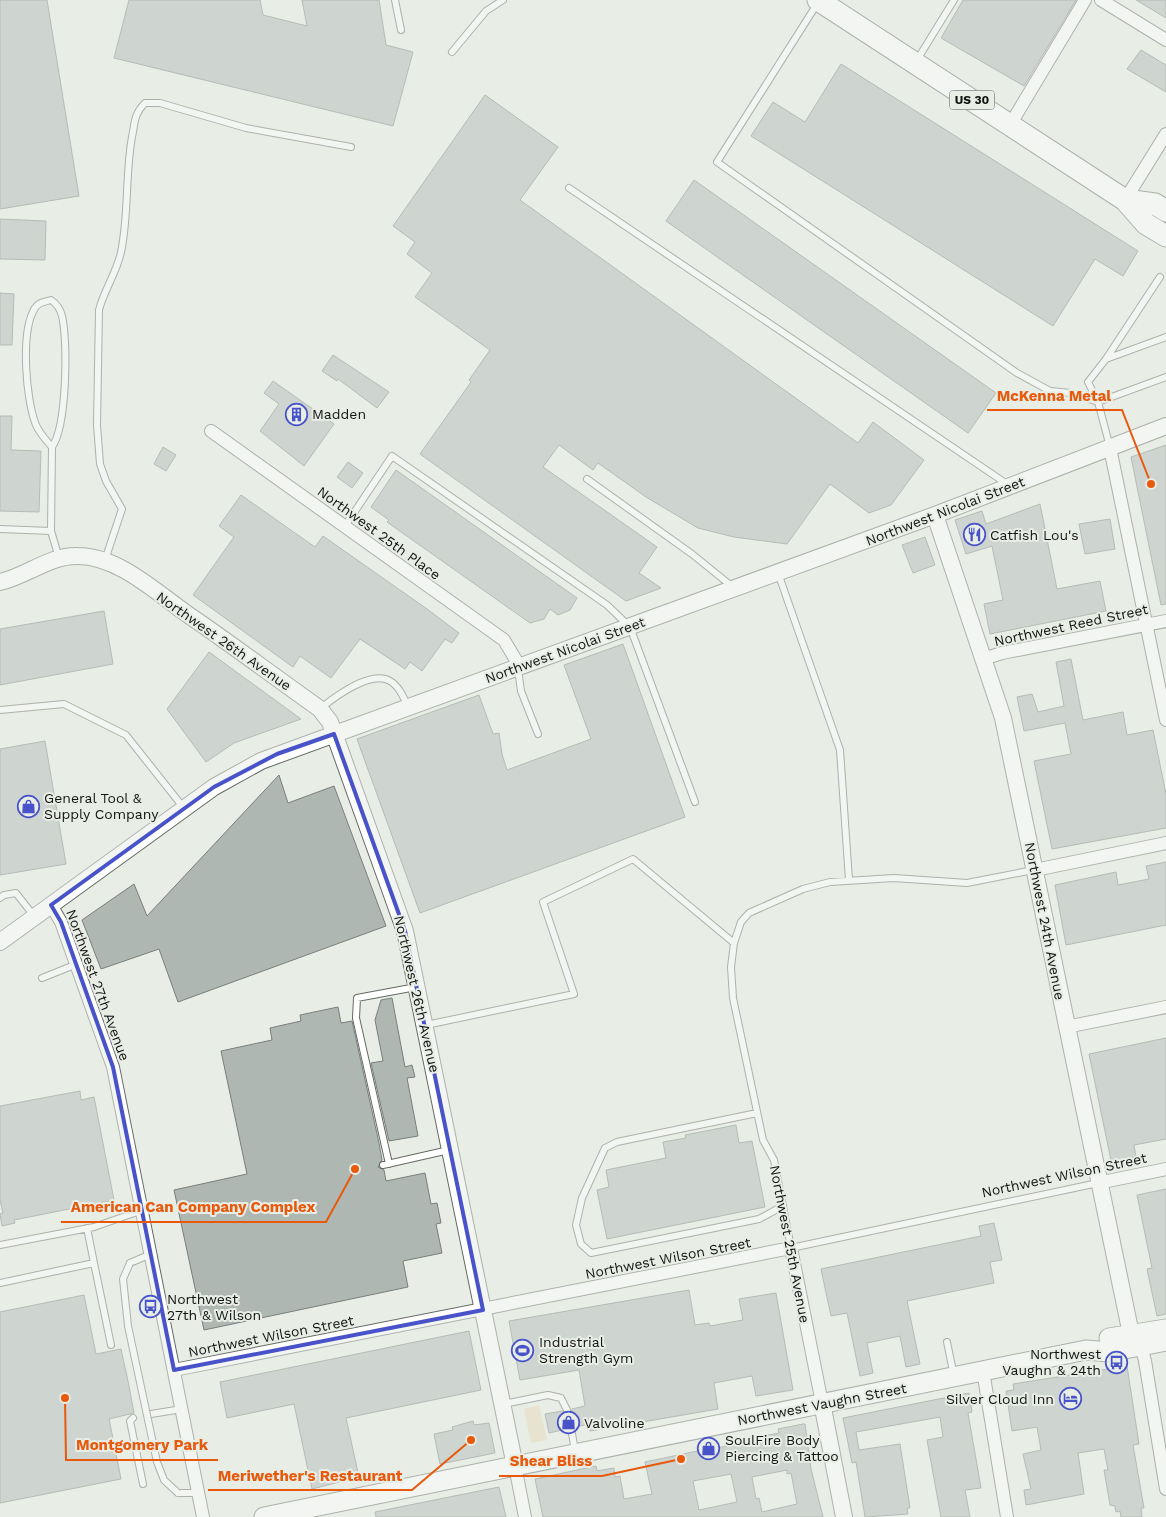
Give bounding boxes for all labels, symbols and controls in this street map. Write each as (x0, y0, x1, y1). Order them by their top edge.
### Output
road number: US 30 (950, 90, 994, 110)
callout: McKenna Metal (987, 380, 1122, 410)
text: McKenna Metal (997, 387, 1111, 405)
building icon: Madden (284, 402, 308, 426)
place label: Madden (312, 406, 366, 422)
street label: Northwest Nicolai Street (863, 473, 1027, 549)
street label: Northwest 25th Place (314, 483, 444, 583)
restaurant icon: Catfish Lou's (962, 523, 986, 547)
place label: Catfish Lou's (990, 527, 1079, 543)
street label: Northwest 26th Avenue (154, 588, 294, 694)
street label: Northwest Reed Street (993, 601, 1149, 649)
street label: Northwest Nicolai Street (483, 614, 647, 686)
place label: General Tool & Supply Company (44, 790, 159, 822)
shop icon: General Tool & Supply Company (16, 794, 40, 818)
street label: Northwest 24th Avenue (1022, 841, 1068, 1001)
street label: Northwest 27th Avenue (63, 907, 133, 1063)
street label: Northwest 26th Avenue (391, 914, 443, 1074)
street label: Northwest Wilson Street (980, 1150, 1148, 1200)
street label: Northwest 25th Avenue (767, 1164, 813, 1324)
callout: American Can Company Complex (61, 1192, 326, 1222)
text: American Can Company Complex (71, 1198, 315, 1216)
street label: Northwest Wilson Street (584, 1234, 752, 1282)
place label: Northwest 27th & Wilson (167, 1291, 261, 1323)
bus stop icon: Northwest 27th & Wilson (139, 1295, 163, 1319)
street label: Northwest Wilson Street (187, 1312, 355, 1360)
place label: Industrial Strength Gym (539, 1334, 633, 1366)
sports icon: Industrial Strength Gym (511, 1338, 535, 1362)
place label: Northwest Vaughn & 24th (1002, 1346, 1101, 1378)
bus stop icon: Northwest Vaughn & 24th (1105, 1350, 1129, 1374)
street label: Northwest Vaughn Street (736, 1380, 908, 1428)
hotel icon: Silver Cloud Inn (1058, 1387, 1082, 1411)
place label: Silver Cloud Inn (946, 1391, 1054, 1407)
shop icon: Valvoline (556, 1411, 580, 1435)
place label: Valvoline (584, 1415, 645, 1431)
callout: Montgomery Park (66, 1430, 218, 1460)
place label: SoulFire Body Piercing & Tattoo (725, 1432, 839, 1464)
text: Montgomery Park (76, 1436, 209, 1454)
shop icon: SoulFire Body Piercing & Tattoo (697, 1436, 721, 1460)
callout: Shear Bliss (499, 1446, 602, 1476)
text: Shear Bliss (510, 1452, 592, 1470)
callout: Meriwether's Restaurant (208, 1460, 412, 1490)
text: Meriwether's Restaurant (218, 1467, 403, 1485)

